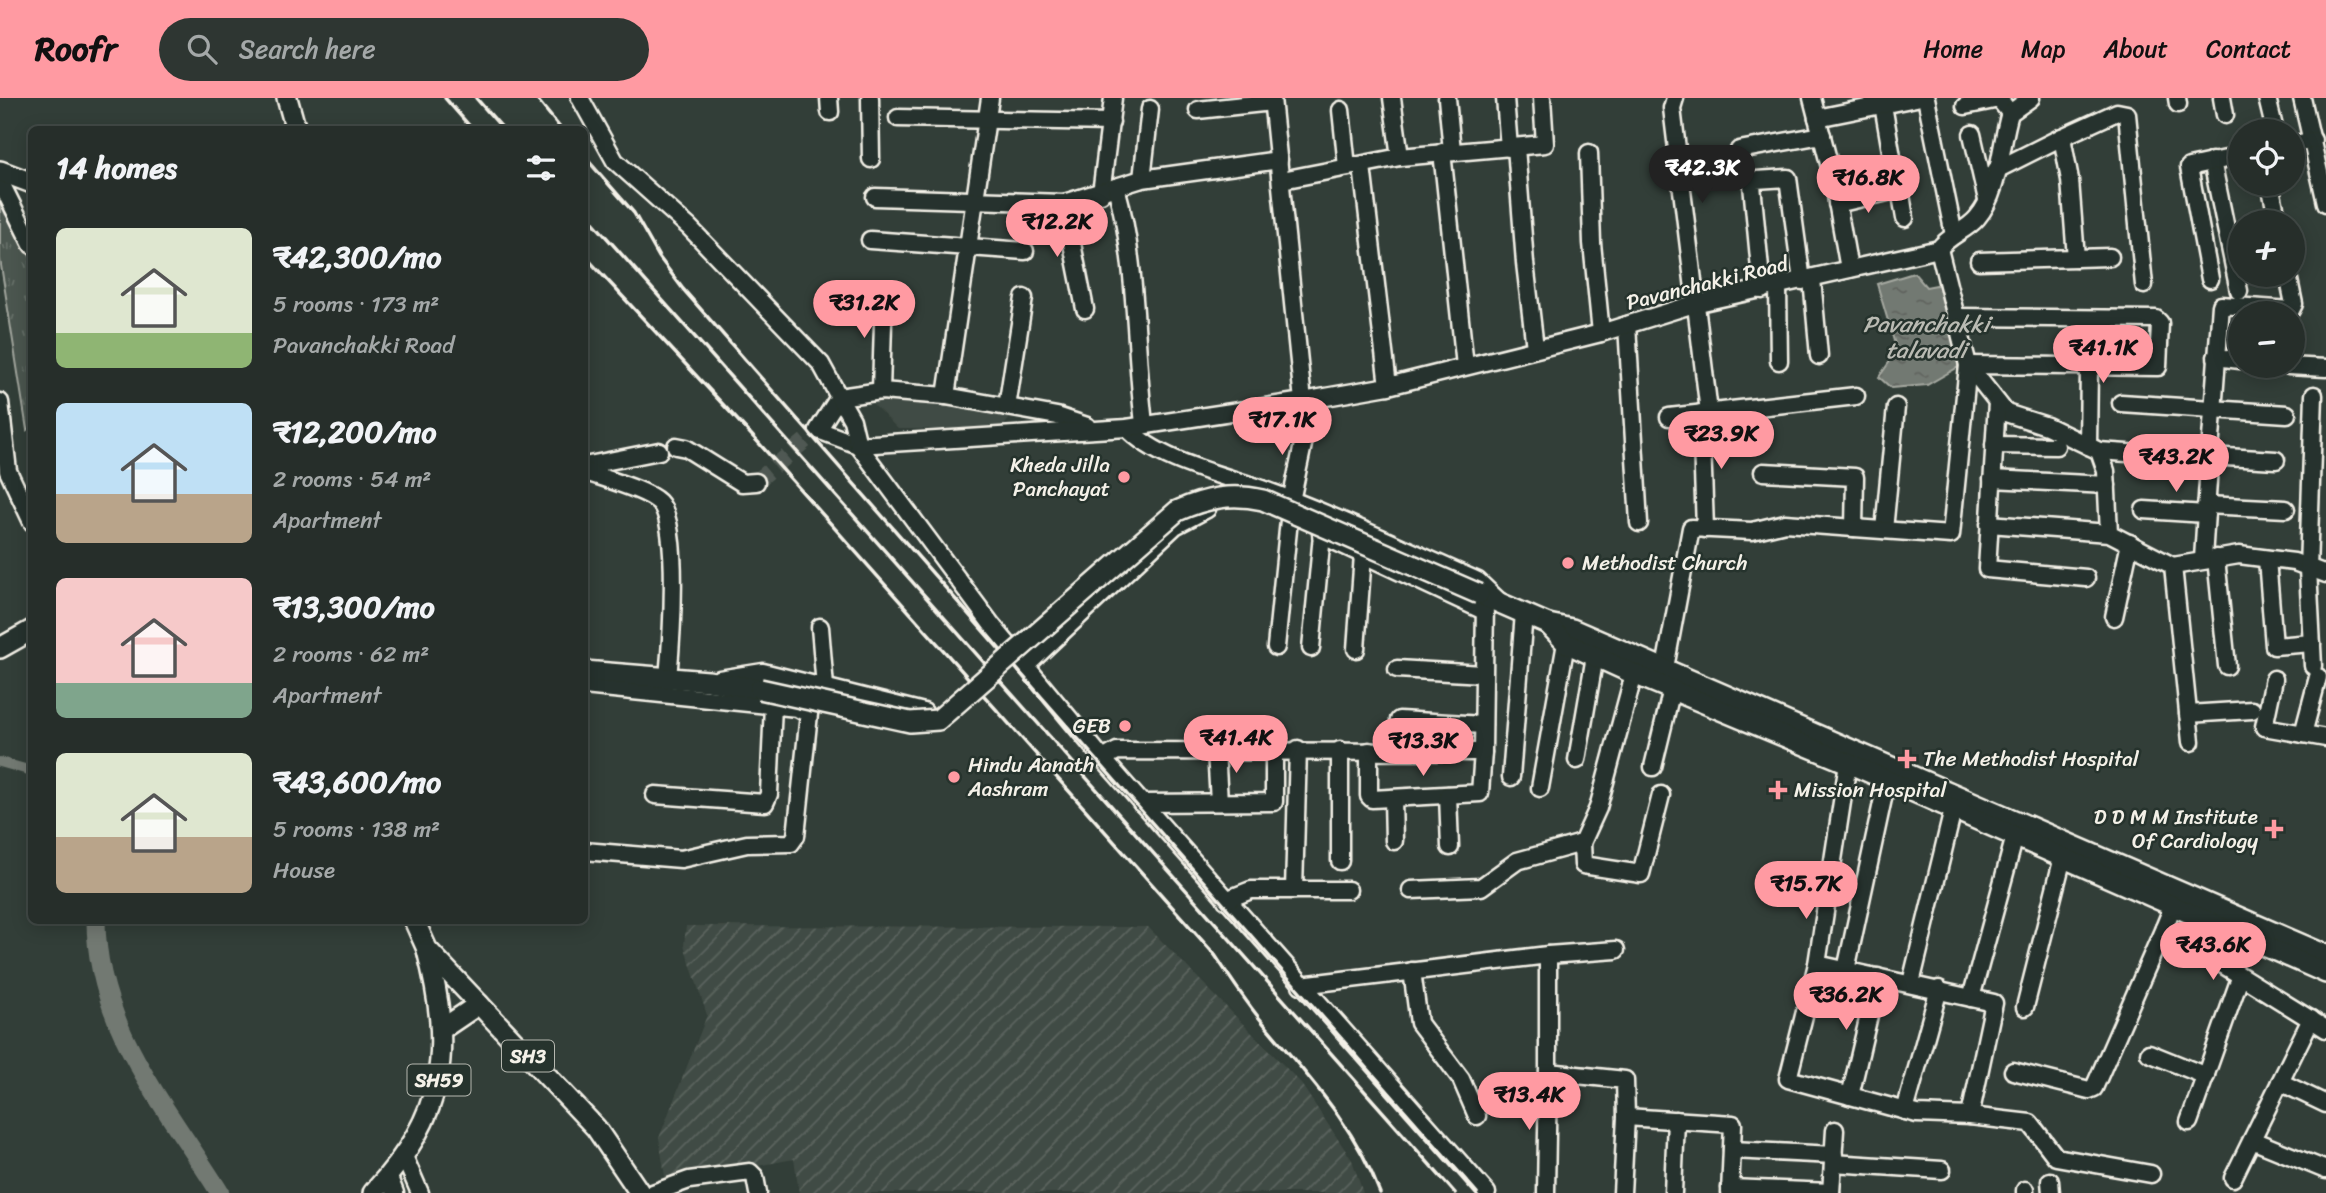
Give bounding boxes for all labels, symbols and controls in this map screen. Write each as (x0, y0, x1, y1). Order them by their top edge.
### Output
search box (159, 18, 649, 81)
text: Roofr (35, 20, 117, 78)
text: Search here (239, 26, 376, 72)
text: Home (1923, 28, 1983, 70)
text: Map (2021, 28, 2065, 70)
text: About (2103, 28, 2168, 70)
text: Contact (2206, 28, 2291, 70)
icon: search (183, 30, 221, 68)
map controls (2228, 119, 2305, 378)
button: locate (2228, 119, 2305, 196)
text: 14 homes (56, 141, 177, 195)
pin: ₹42.3K (1645, 146, 1759, 205)
text: ₹42.3K (1665, 147, 1739, 188)
icon: filters (522, 149, 560, 187)
pin: ₹16.8K (1811, 156, 1925, 215)
text: ₹16.8K (1833, 157, 1903, 198)
pin: ₹12.2K (1000, 200, 1114, 259)
text: ₹12.2K (1022, 201, 1092, 242)
button: + (2228, 210, 2305, 287)
text: ₹42,300/mo (273, 230, 441, 284)
street label: Pavanchakki Road (1622, 244, 1794, 321)
icon: home (112, 256, 196, 340)
pin: ₹31.2K (807, 280, 921, 340)
text: ₹31.2K (829, 282, 899, 323)
text: 5 rooms · 173 m² (273, 284, 439, 325)
button: − (2228, 301, 2305, 378)
water label: Pavanchakki talavadi (1863, 304, 1994, 371)
text: Pavanchakki Road (273, 325, 454, 366)
pin: ₹41.1K (2046, 326, 2160, 385)
text: ₹41.1K (2069, 327, 2137, 368)
pin: ₹17.1K (1225, 398, 1339, 457)
text: ₹17.1K (1249, 399, 1315, 440)
text: ₹12,200/mo (273, 405, 436, 459)
pin: ₹23.9K (1664, 412, 1778, 471)
text: ₹23.9K (1684, 413, 1758, 454)
icon: home (112, 431, 196, 515)
pin: ₹43.2K (2119, 434, 2233, 494)
text: ₹43.2K (2139, 436, 2213, 477)
place label: Kheda Jilla Panchayat (1010, 446, 1110, 508)
text: 2 rooms · 54 m² (273, 459, 431, 500)
marker: Kheda Jilla Panchayat (1116, 469, 1132, 485)
text: Apartment (273, 500, 382, 541)
place label: Methodist Church (1582, 544, 1747, 582)
marker: Methodist Church (1560, 555, 1576, 571)
text: ₹13,300/mo (273, 580, 435, 634)
icon: home (112, 606, 196, 690)
text: 2 rooms · 62 m² (273, 634, 429, 675)
text: Apartment (273, 675, 382, 716)
place label: GEB (1073, 707, 1111, 745)
pin: ₹41.4K (1179, 716, 1293, 775)
text: ₹41.4K (1200, 717, 1272, 758)
marker: GEB (1117, 718, 1133, 734)
pin: ₹13.3K (1366, 718, 1480, 778)
text: ₹13.3K (1389, 720, 1457, 761)
place label: The Methodist Hospital (1923, 740, 2140, 778)
place label: Hindu Aanath Aashram (967, 746, 1094, 808)
marker: The Methodist Hospital (1897, 749, 1917, 769)
text: ₹43,600/mo (273, 755, 441, 809)
marker: Hindu Aanath Aashram (946, 769, 962, 785)
place label: Mission Hospital (1794, 771, 1947, 809)
marker: Mission Hospital (1768, 780, 1788, 800)
icon: home (112, 781, 196, 865)
place label: D D M M Institute Of Cardiology (2094, 798, 2258, 860)
text: 5 rooms · 138 m² (273, 809, 440, 850)
marker: D D M M Institute Of Cardiology (2264, 819, 2284, 839)
text: House (273, 850, 335, 891)
pin: ₹15.7K (1749, 862, 1863, 921)
text: ₹15.7K (1771, 863, 1841, 904)
pin: ₹43.6K (2156, 922, 2270, 982)
text: ₹43.6K (2176, 924, 2250, 965)
pin: ₹36.2K (1789, 972, 1903, 1032)
text: ₹36.2K (1810, 974, 1882, 1015)
road number: SH3 (502, 1040, 554, 1072)
road number: SH59 (408, 1064, 471, 1096)
pin: ₹13.4K (1472, 1072, 1586, 1132)
text: ₹13.4K (1494, 1074, 1564, 1115)

